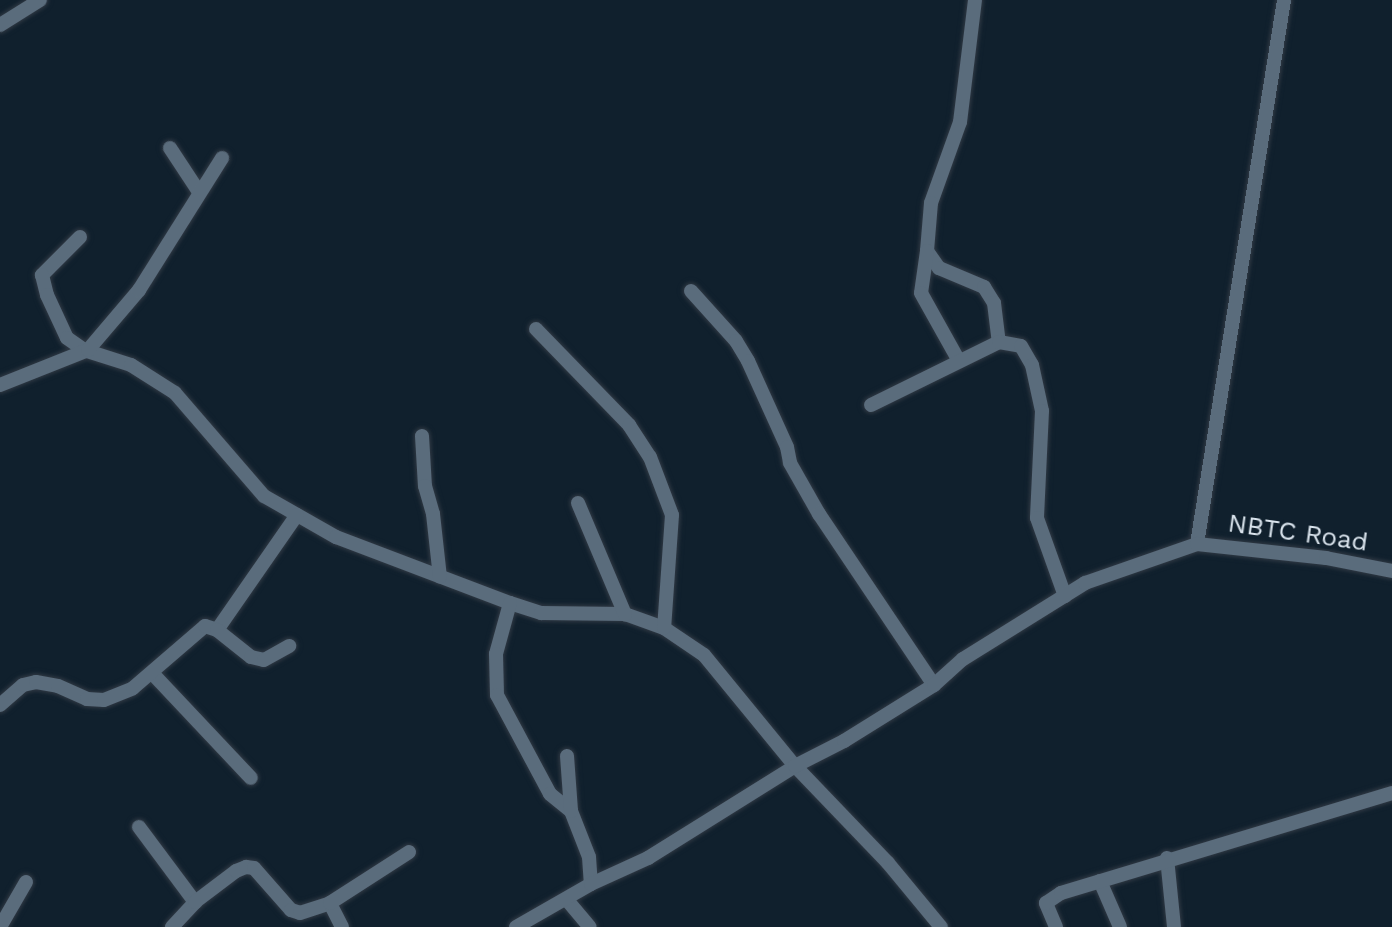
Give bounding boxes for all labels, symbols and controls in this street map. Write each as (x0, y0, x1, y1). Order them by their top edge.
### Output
street label: NBTC Road (1226, 508, 1370, 558)

